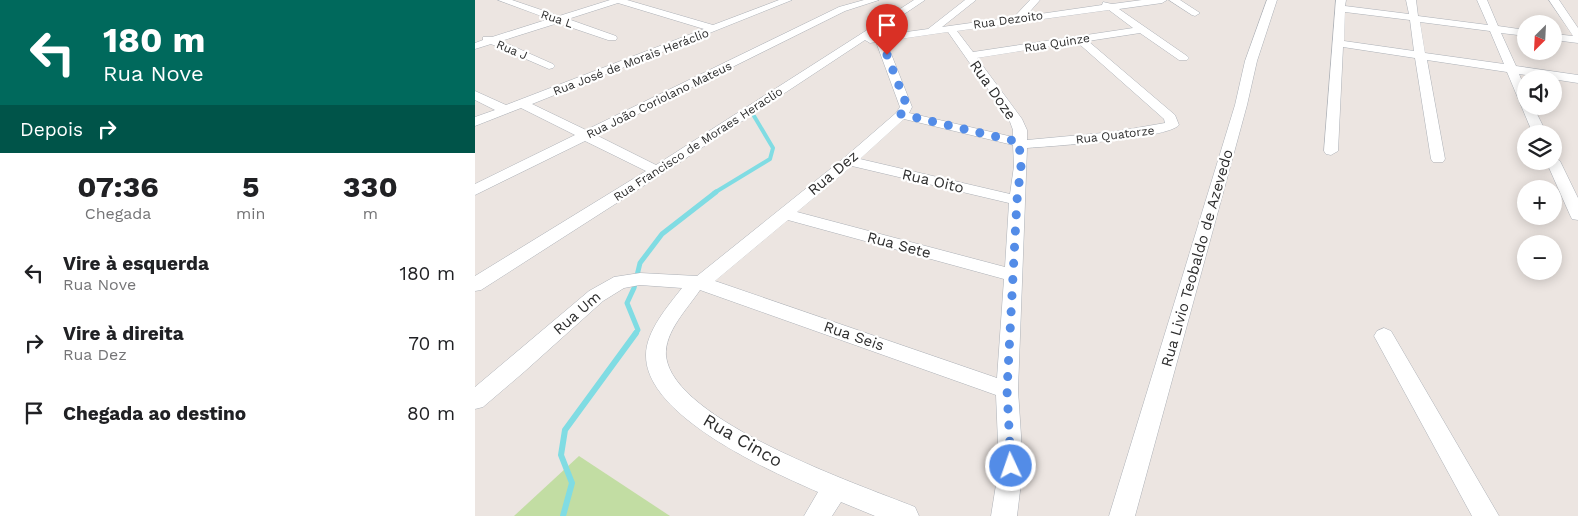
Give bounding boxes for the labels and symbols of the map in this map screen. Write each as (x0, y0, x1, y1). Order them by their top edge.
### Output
pin (866, 4, 908, 55)
street label: Rua L (539, 7, 575, 31)
street label: Rua Dezoito (972, 8, 1044, 32)
north arrow (1517, 15, 1563, 60)
street label: Rua José de Morais Heráclio (551, 26, 711, 98)
street label: Rua Quinze (1023, 31, 1091, 55)
street label: Rua J (494, 37, 530, 63)
street label: Rua Doze (966, 57, 1020, 123)
street label: Rua João Coriolano Mateus (584, 59, 734, 141)
street label: Rua Francisco de Moraes Heraclio (611, 84, 785, 204)
street label: Rua Quatorze (1075, 123, 1155, 147)
street label: Rua Dez (804, 147, 862, 199)
street label: Rua Livio Teobaldo de Azevedo (1157, 147, 1237, 369)
street label: Rua Oito (900, 165, 966, 197)
street label: Rua Sete (865, 228, 933, 262)
street label: Rua Um (550, 287, 604, 339)
street label: Rua Seis (822, 317, 887, 355)
street label: Rua Cinco (700, 409, 786, 471)
position arrow (984, 439, 1036, 491)

